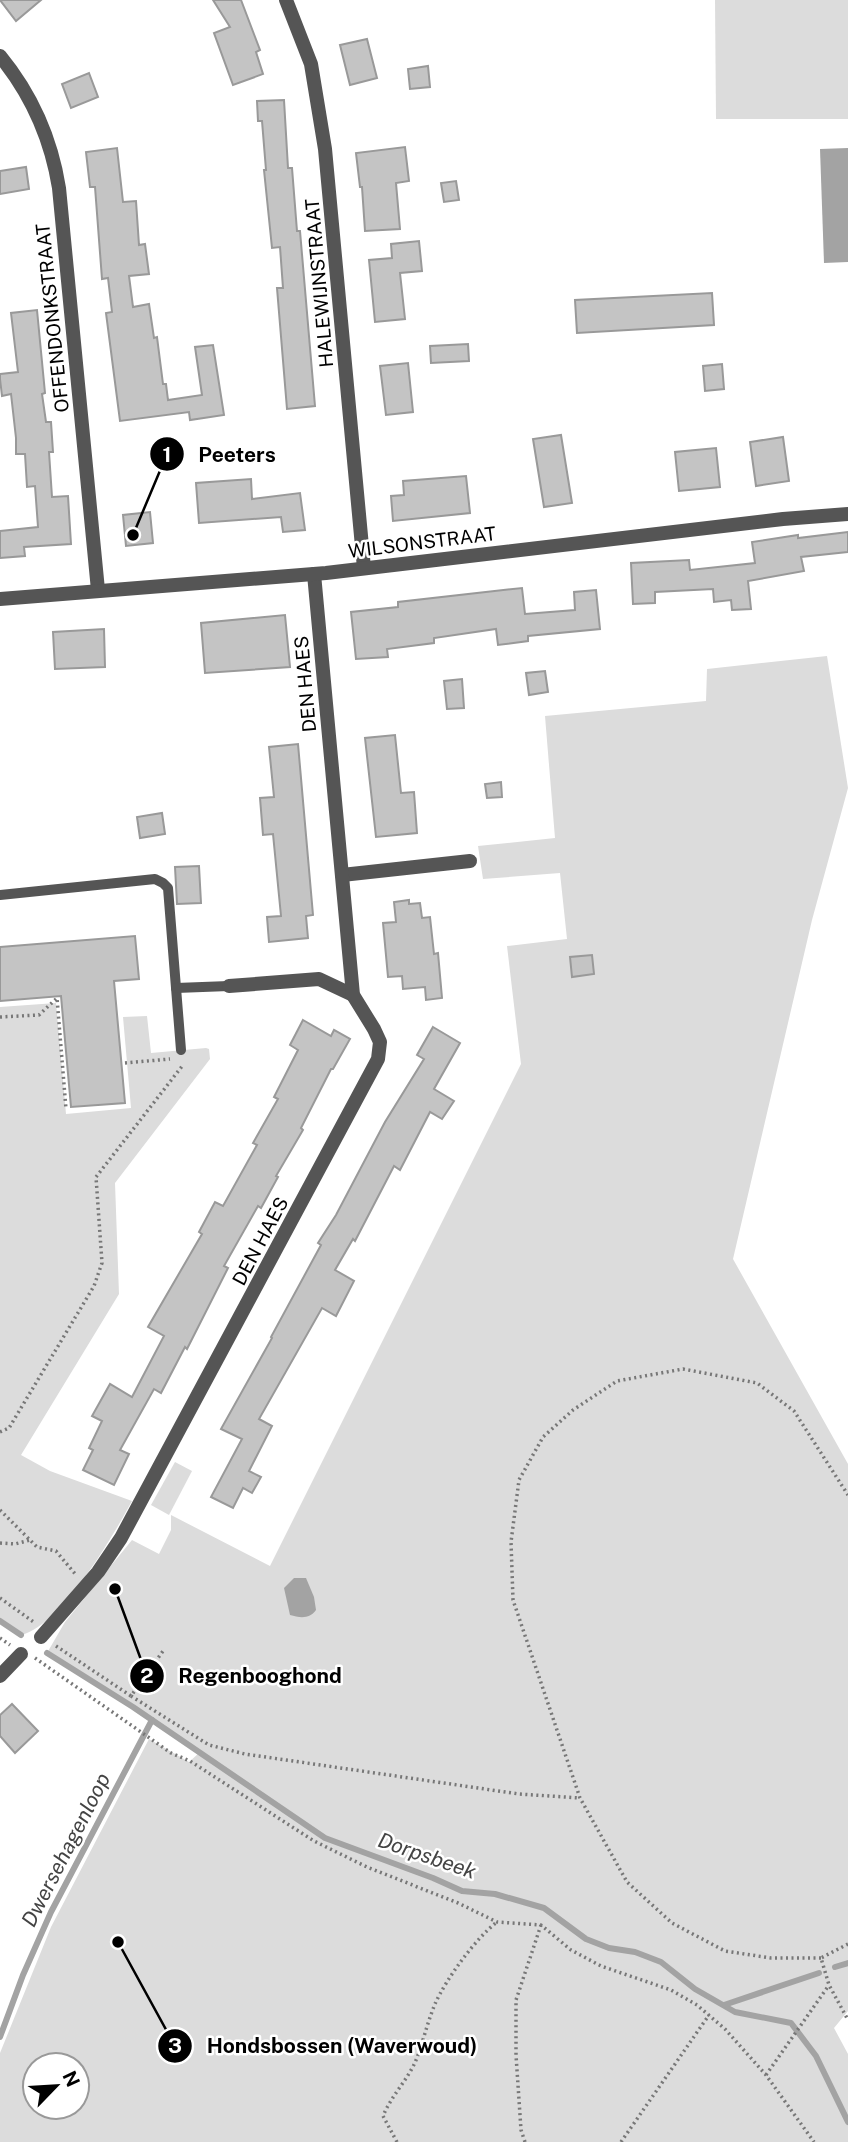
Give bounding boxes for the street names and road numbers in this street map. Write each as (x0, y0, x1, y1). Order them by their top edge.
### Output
street label: HALEWIJNSTRAAT (301, 198, 337, 368)
street label: OFFENDONKSTRAAT (31, 222, 73, 414)
street label: WILSONSTRAAT (347, 522, 497, 562)
street label: DEN HAES (290, 635, 320, 733)
street label: DEN HAES (228, 1193, 292, 1289)

